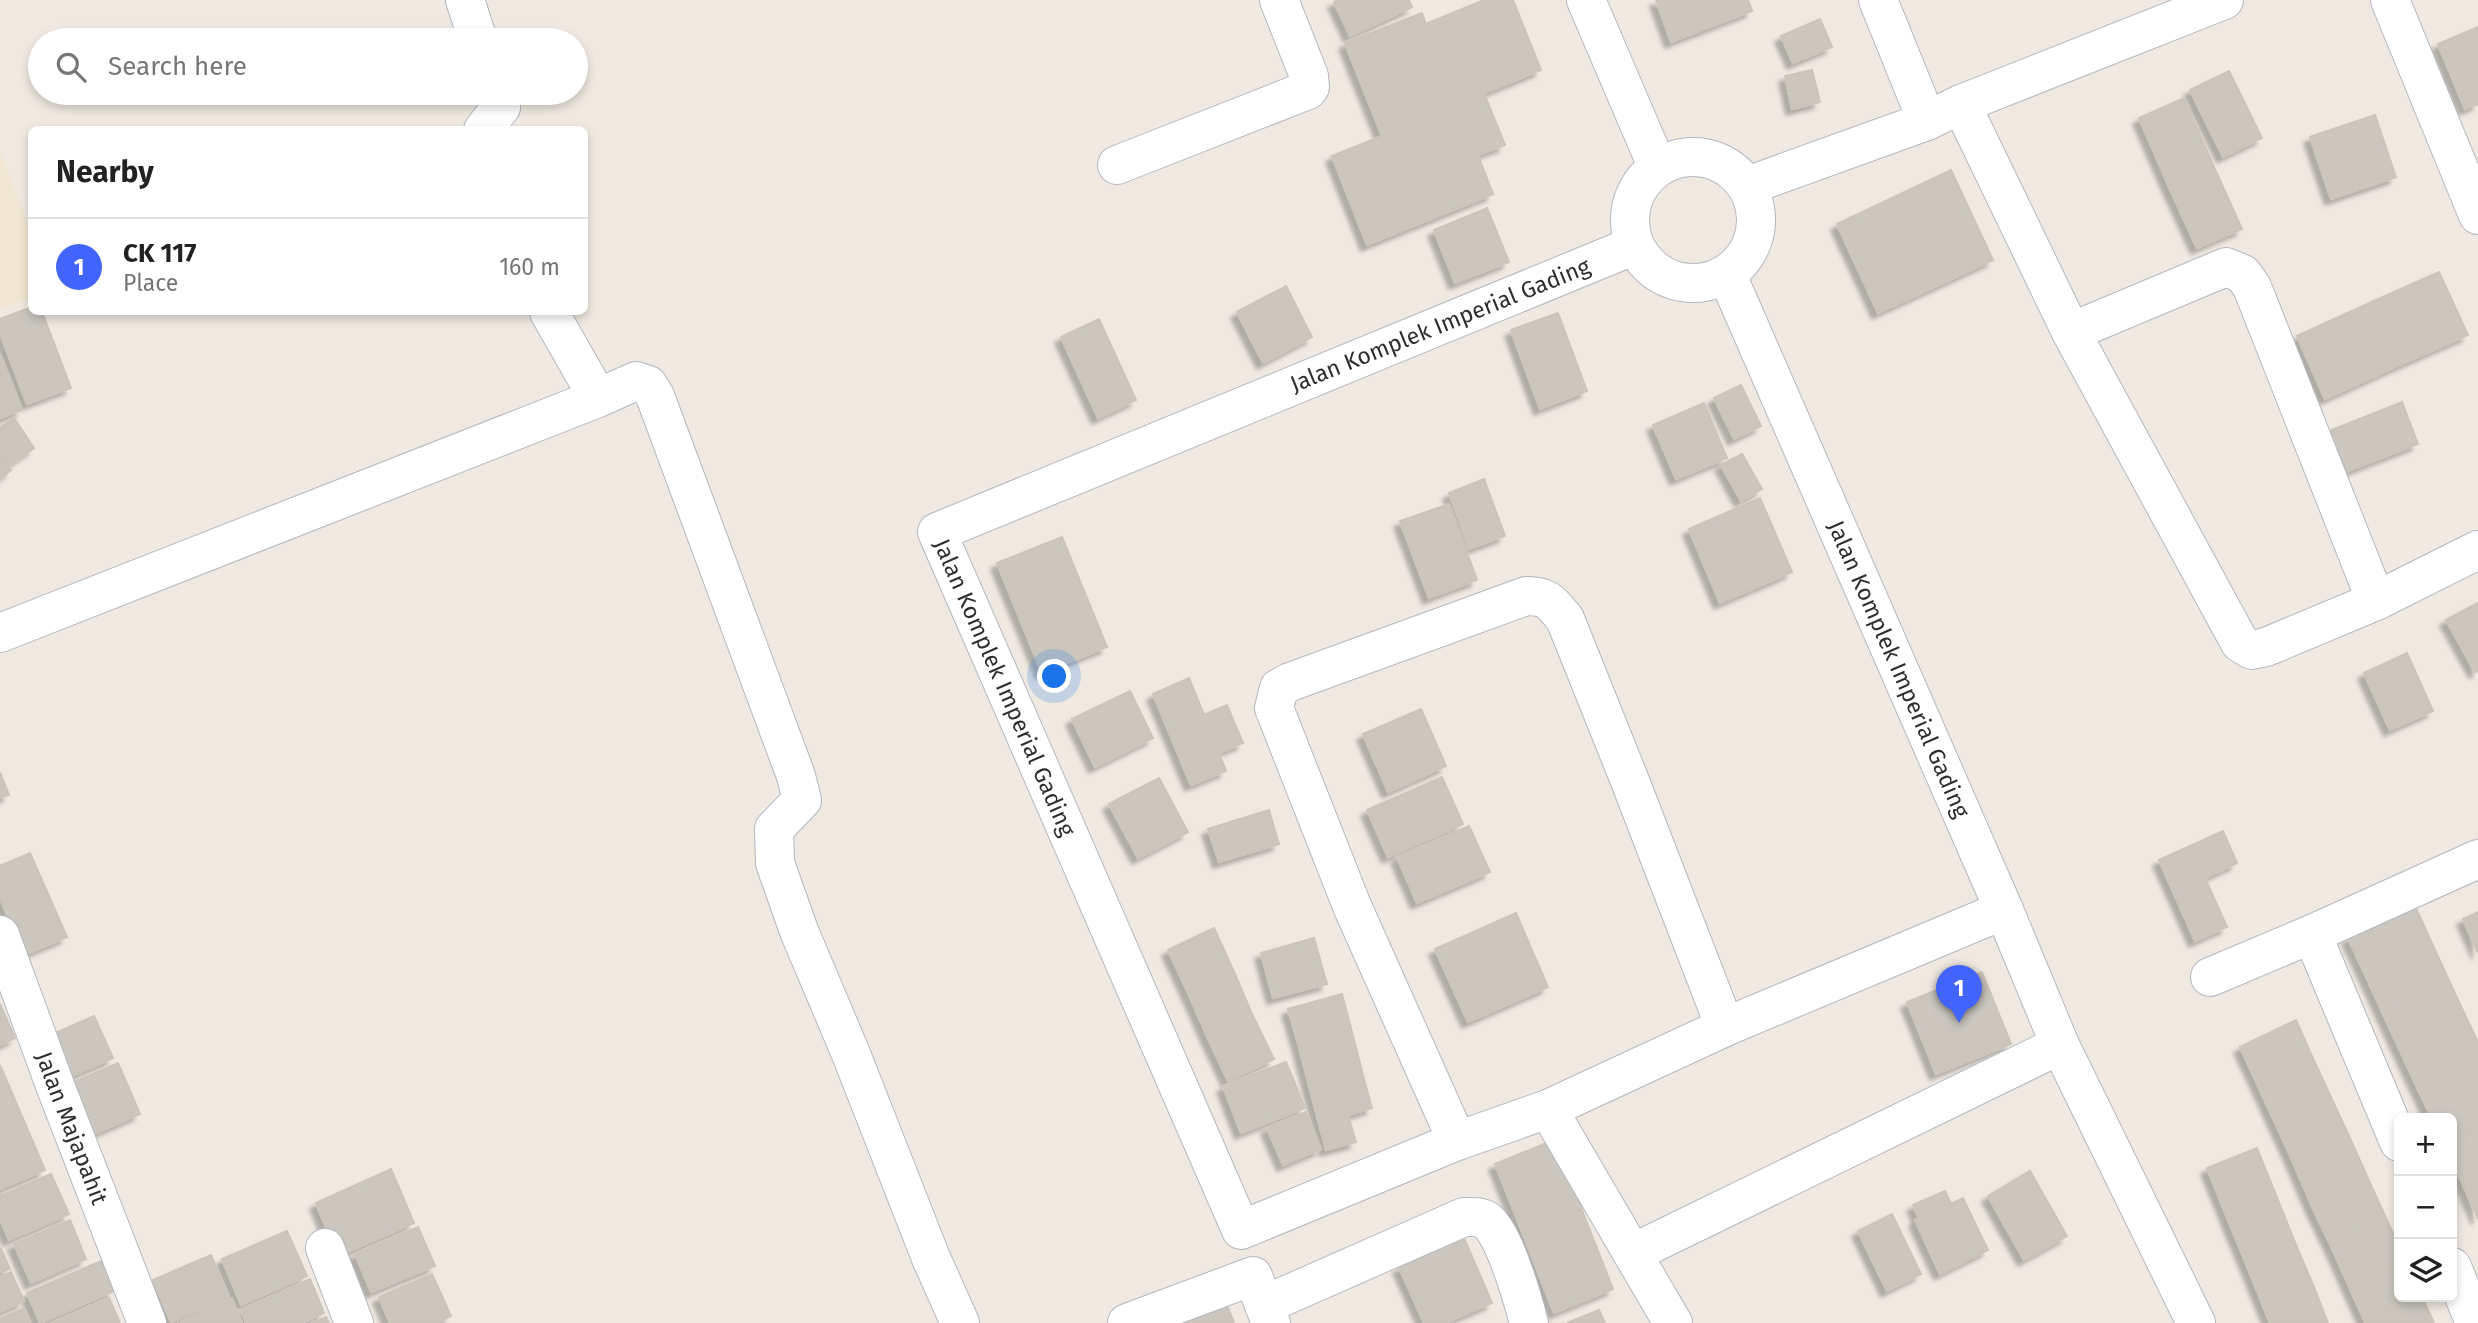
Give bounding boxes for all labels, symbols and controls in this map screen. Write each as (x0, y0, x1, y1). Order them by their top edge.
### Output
search box (28, 28, 588, 105)
icon: search (52, 48, 90, 86)
text: Search here (108, 51, 247, 82)
text: Nearby (56, 154, 154, 190)
text: CK 117 (123, 238, 196, 269)
street label: Jalan Komplek Imperial Gading (1286, 252, 1594, 398)
text: 1 (74, 253, 84, 281)
text: 160 m (499, 253, 560, 281)
text: Place (123, 269, 178, 297)
street label: Jalan Komplek Imperial Gading (1822, 516, 1976, 822)
street label: Jalan Komplek Imperial Gading (928, 535, 1082, 840)
your location (1037, 659, 1071, 693)
pin: 1 (1936, 965, 1982, 1023)
street label: Jalan Majapahit (30, 1048, 114, 1209)
map controls (2394, 1113, 2457, 1302)
button: + (2394, 1113, 2457, 1176)
button: − (2394, 1176, 2457, 1239)
button: layers (2394, 1239, 2457, 1302)

